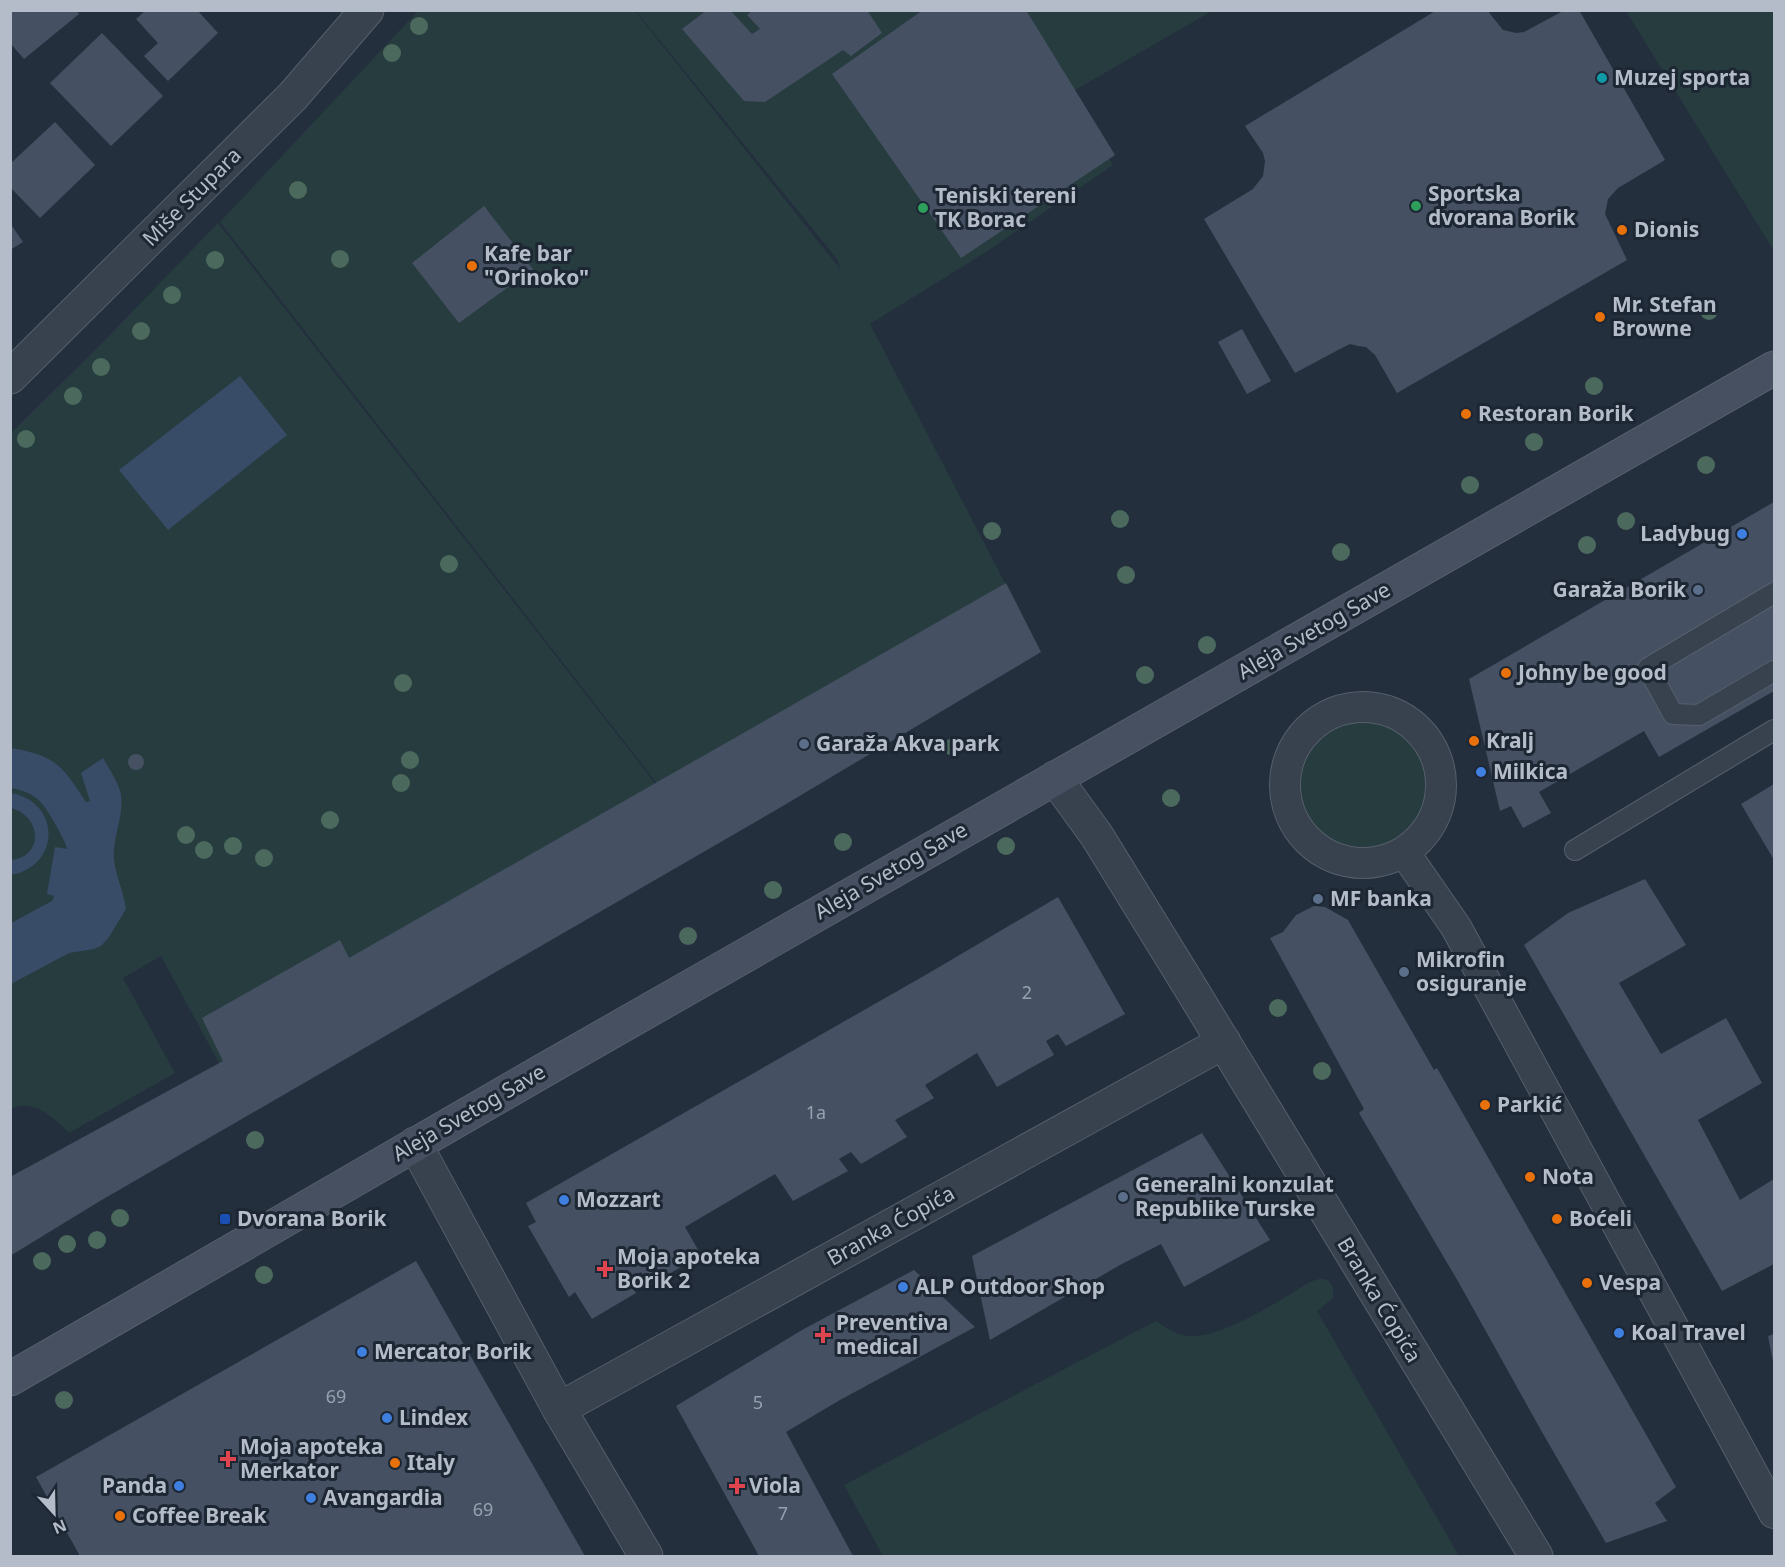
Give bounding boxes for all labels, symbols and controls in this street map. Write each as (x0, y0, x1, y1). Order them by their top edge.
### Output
place label: Muzej sporta (1614, 63, 1750, 91)
marker: Muzej sporta (1595, 71, 1609, 85)
street label: Miše Stupara (136, 141, 247, 252)
place label: Sportska dvorana Borik (1428, 179, 1576, 231)
place label: Teniski tereni TK Borac (935, 181, 1077, 233)
marker: Sportska dvorana Borik (1409, 199, 1423, 213)
marker: Teniski tereni TK Borac (916, 201, 930, 215)
place label: Dionis (1634, 215, 1699, 243)
marker: Dionis (1615, 223, 1629, 237)
place label: Kafe bar "Orinoko" (484, 239, 589, 291)
marker: Kafe bar "Orinoko" (465, 259, 479, 273)
place label: Mr. Stefan Browne (1612, 290, 1717, 342)
marker: Mr. Stefan Browne (1593, 310, 1607, 324)
place label: Restoran Borik (1478, 399, 1635, 427)
marker: Restoran Borik (1459, 407, 1473, 421)
place label: Ladybug (1640, 519, 1730, 547)
marker: Ladybug (1735, 527, 1749, 541)
street label: Aleja Svetog Save (1232, 575, 1395, 685)
place label: Garaža Borik (1553, 575, 1687, 603)
marker: Garaža Borik (1691, 583, 1705, 597)
place label: Johny be good (1516, 658, 1667, 686)
marker: Johny be good (1499, 666, 1513, 680)
place label: Kralj (1486, 726, 1534, 754)
place label: Garaža Akva park (816, 729, 1001, 757)
marker: Kralj (1467, 734, 1481, 748)
marker: Garaža Akva park (797, 737, 811, 751)
place label: Milkica (1493, 757, 1568, 785)
marker: Milkica (1474, 765, 1488, 779)
street label: Aleja Svetog Save (809, 815, 972, 925)
place label: MF banka (1330, 884, 1432, 912)
marker: MF banka (1311, 892, 1325, 906)
place label: Mikrofin osiguranje (1416, 945, 1527, 997)
marker: Mikrofin osiguranje (1397, 965, 1411, 979)
house number: 2 (1022, 980, 1032, 1004)
street label: Aleja Svetog Save (387, 1057, 550, 1167)
place label: Parkić (1497, 1090, 1562, 1118)
marker: Parkić (1478, 1098, 1492, 1112)
house number: 1a (806, 1100, 826, 1124)
place label: Nota (1542, 1162, 1594, 1190)
place label: Generalni konzulat Republike Turske (1135, 1170, 1334, 1222)
marker: Nota (1523, 1170, 1537, 1184)
street label: Branka Ćopića (822, 1179, 959, 1272)
place label: Mozzart (576, 1185, 661, 1213)
marker: Generalni konzulat Republike Turske (1116, 1190, 1130, 1204)
marker: Mozzart (557, 1193, 571, 1207)
place label: Dvorana Borik (237, 1204, 387, 1232)
place label: Boćeli (1569, 1204, 1632, 1232)
marker: Dvorana Borik (218, 1212, 232, 1226)
marker: Boćeli (1550, 1212, 1564, 1226)
street label: Branka Ćopića (1331, 1232, 1428, 1367)
place label: Moja apoteka Borik 2 (617, 1242, 760, 1294)
marker: Moja apoteka Borik 2 (598, 1262, 612, 1276)
place label: Vespa (1599, 1268, 1661, 1296)
place label: ALP Outdoor Shop (915, 1272, 1105, 1300)
marker: Vespa (1580, 1276, 1594, 1290)
marker: ALP Outdoor Shop (896, 1280, 910, 1294)
place label: Preventiva medical (836, 1308, 948, 1360)
place label: Koal Travel (1631, 1318, 1746, 1346)
marker: Preventiva medical (814, 1326, 832, 1344)
marker: Koal Travel (1612, 1326, 1626, 1340)
place label: Mercator Borik (374, 1337, 533, 1365)
marker: Mercator Borik (355, 1345, 369, 1359)
house number: 69 (326, 1384, 346, 1408)
house number: 5 (753, 1390, 763, 1414)
place label: Lindex (399, 1403, 469, 1431)
marker: Lindex (380, 1411, 394, 1425)
place label: Moja apoteka Merkator (240, 1432, 383, 1484)
place label: Italy (407, 1448, 455, 1476)
marker: Moja apoteka Merkator (221, 1452, 235, 1466)
marker: Italy (388, 1456, 402, 1470)
place label: Panda (102, 1471, 167, 1499)
place label: Viola (749, 1471, 801, 1499)
marker: Panda (172, 1479, 186, 1493)
marker: Viola (730, 1479, 744, 1493)
north arrow (24, 1483, 84, 1543)
place label: Avangardia (323, 1483, 443, 1511)
marker: Avangardia (304, 1491, 318, 1505)
house number: 69 (473, 1497, 493, 1521)
place label: Coffee Break (132, 1501, 267, 1529)
house number: 7 (778, 1501, 788, 1525)
marker: Coffee Break (113, 1509, 127, 1523)
text: N (49, 1514, 70, 1540)

